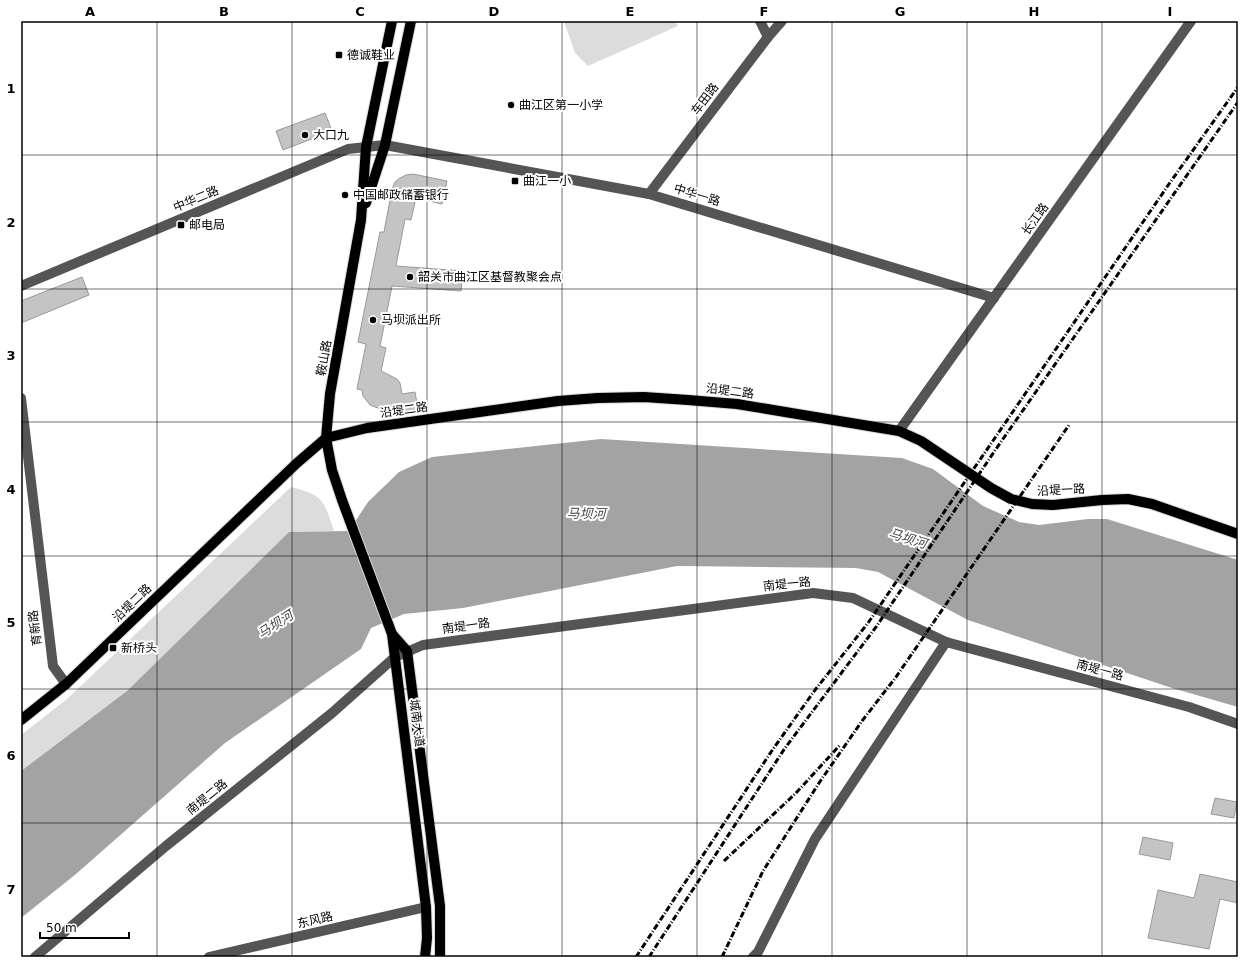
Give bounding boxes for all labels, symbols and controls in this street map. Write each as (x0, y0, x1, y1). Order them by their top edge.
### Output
text: A (85, 4, 95, 19)
text: B (219, 4, 229, 19)
text: C (355, 4, 365, 19)
text: D (489, 4, 500, 19)
text: E (626, 4, 634, 19)
text: F (760, 4, 768, 19)
text: G (895, 4, 905, 19)
text: H (1029, 4, 1039, 19)
text: I (1168, 4, 1172, 19)
place label: 德诚鞋业 (347, 48, 395, 62)
marker: 德诚鞋业 (334, 50, 344, 60)
street label: 车田路 (689, 80, 721, 118)
text: 1 (6, 81, 16, 96)
place label: 曲江区第一小学 (519, 98, 603, 112)
marker: 曲江区第一小学 (506, 100, 516, 110)
place label: 大口九 (313, 128, 349, 142)
marker: 大口九 (300, 130, 310, 140)
place label: 曲江一小 (523, 174, 571, 188)
marker: 曲江一小 (510, 176, 520, 186)
street label: 中华一路 (672, 181, 722, 209)
street label: 中华二路 (171, 183, 221, 215)
place label: 中国邮政储蓄银行 (353, 188, 449, 202)
marker: 中国邮政储蓄银行 (340, 190, 350, 200)
street label: 长江路 (1019, 200, 1051, 238)
text: 2 (6, 215, 16, 230)
place label: 邮电局 (189, 218, 225, 232)
marker: 邮电局 (176, 220, 186, 230)
place label: 韶关市曲江区基督教聚会点 (418, 270, 562, 284)
marker: 韶关市曲江区基督教聚会点 (405, 272, 415, 282)
place label: 马坝派出所 (381, 313, 441, 327)
marker: 马坝派出所 (368, 315, 378, 325)
street label: 鞍山路 (314, 339, 334, 377)
text: 3 (6, 348, 16, 363)
street label: 沿堤二路 (705, 381, 755, 401)
street label: 沿堤二路 (379, 400, 429, 420)
text: 4 (6, 482, 16, 497)
street label: 沿堤一路 (1037, 482, 1085, 498)
water label: 马坝河 (566, 506, 609, 521)
water label: 马坝河 (887, 526, 932, 552)
street label: 南堤一路 (762, 575, 812, 593)
street label: 沿堤二路 (110, 581, 154, 625)
water label: 马坝河 (255, 606, 298, 641)
street label: 育新路 (26, 609, 44, 647)
text: 5 (6, 615, 16, 630)
street label: 南堤一路 (441, 616, 491, 636)
place label: 新桥头 (121, 641, 157, 655)
marker: 新桥头 (108, 643, 118, 653)
street label: 南堤一路 (1075, 657, 1125, 683)
street label: 城南大道 (407, 698, 427, 748)
text: 6 (6, 748, 16, 763)
street label: 南堤二路 (184, 776, 230, 818)
text: 7 (6, 882, 16, 897)
street label: 东风路 (296, 909, 334, 931)
scale bar (40, 914, 129, 940)
text: 50 m (46, 921, 77, 935)

